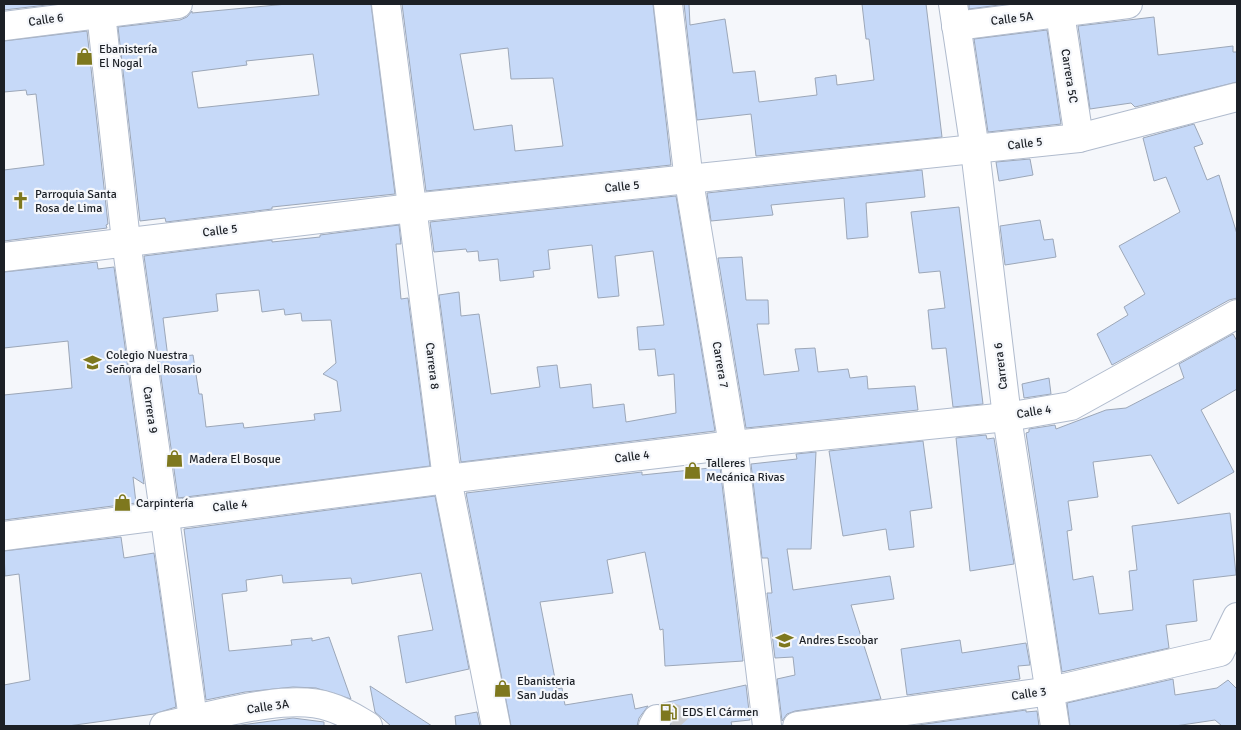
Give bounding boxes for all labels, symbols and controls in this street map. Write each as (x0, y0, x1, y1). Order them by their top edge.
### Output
street label: Calle 5A (990, 9, 1035, 29)
street label: Calle 6 (28, 10, 64, 30)
place label: Ebanistería El Nogal (99, 42, 157, 71)
shop icon: Ebanistería El Nogal (75, 46, 95, 66)
street label: Carrera 5C (1057, 48, 1081, 104)
street label: Calle 5 (1007, 134, 1043, 154)
street label: Calle 5 (604, 178, 640, 196)
place label: Parroquia Santa Rosa de Lima (35, 187, 117, 216)
church icon: Parroquia Santa Rosa de Lima (11, 191, 31, 211)
street label: Calle 5 (202, 221, 238, 241)
street label: Carrera 7 (708, 340, 732, 390)
street label: Carrera 8 (422, 342, 442, 390)
street label: Carrera 6 (991, 342, 1011, 390)
place label: Colegio Nuestra Señora del Rosario (106, 348, 202, 377)
school or university icon: Colegio Nuestra Señora del Rosario (82, 352, 102, 372)
street label: Carrera 9 (139, 385, 161, 435)
street label: Calle 4 (1015, 402, 1053, 422)
street label: Calle 4 (614, 447, 651, 467)
shop icon: Madera El Bosque (165, 449, 185, 469)
place label: Madera El Bosque (189, 452, 281, 467)
place label: Talleres Mecánica Rivas (706, 456, 785, 485)
shop icon: Talleres Mecánica Rivas (682, 460, 702, 480)
shop icon: Carpintería (112, 493, 132, 513)
place label: Carpintería (136, 496, 194, 511)
street label: Calle 4 (212, 496, 249, 516)
school or university icon: Andres Escobar (775, 630, 795, 650)
place label: Andres Escobar (799, 633, 879, 648)
place label: Ebanisteria San Judas (517, 674, 575, 703)
shop icon: Ebanisteria San Judas (493, 678, 513, 698)
street label: Calle 3 (1011, 684, 1047, 704)
street label: Calle 3A (246, 697, 291, 717)
fuel station icon: EDS El Cármen (658, 702, 678, 722)
place label: EDS El Cármen (682, 705, 759, 720)

